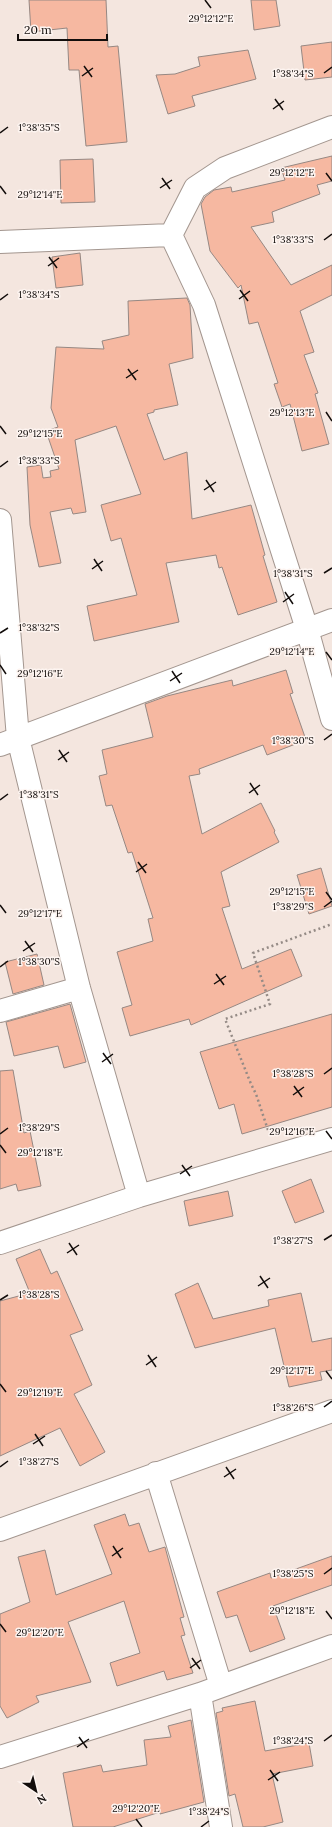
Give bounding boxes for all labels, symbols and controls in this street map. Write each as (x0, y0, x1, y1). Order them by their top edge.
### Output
text: 29°12'12"E (189, 12, 233, 25)
scale bar (18, 16, 107, 42)
text: 20 m (24, 22, 52, 37)
text: 1°38'34"S (273, 67, 314, 80)
text: 1°38'35"S (18, 121, 60, 134)
text: 29°12'12"E (270, 166, 314, 179)
text: 29°12'14"E (18, 188, 62, 201)
text: 1°38'33"S (272, 233, 314, 246)
text: 1°38'34"S (19, 288, 60, 301)
text: 29°12'13"E (269, 406, 315, 419)
text: 29°12'15"E (17, 427, 63, 440)
text: 1°38'33"S (18, 454, 60, 467)
text: 1°38'31"S (273, 567, 313, 580)
text: 1°38'32"S (18, 621, 60, 634)
text: 29°12'14"E (270, 645, 314, 658)
text: 29°12'16"E (17, 667, 63, 680)
text: 1°38'30"S (272, 734, 314, 747)
text: 1°38'31"S (19, 788, 59, 801)
text: 29°12'15"E (269, 885, 315, 898)
text: 1°38'29"S (272, 900, 314, 913)
text: 29°12'17"E (18, 907, 62, 920)
text: 1°38'30"S (18, 955, 60, 968)
text: 1°38'28"S (272, 1067, 314, 1080)
text: 1°38'29"S (18, 1121, 60, 1134)
text: 29°12'16"E (269, 1125, 315, 1138)
text: 29°12'18"E (17, 1146, 63, 1159)
text: 1°38'27"S (273, 1234, 313, 1247)
text: 1°38'28"S (18, 1288, 60, 1301)
text: 29°12'17"E (270, 1364, 314, 1377)
text: 29°12'19"E (17, 1386, 63, 1399)
text: 1°38'26"S (272, 1401, 314, 1414)
text: 1°38'27"S (19, 1455, 59, 1468)
text: 1°38'25"S (273, 1567, 314, 1580)
text: 29°12'18"E (269, 1604, 315, 1617)
text: 29°12'20"E (16, 1626, 64, 1639)
text: 1°38'24"S (273, 1734, 314, 1747)
north arrow (16, 1771, 56, 1811)
text: N (34, 1791, 49, 1808)
text: 29°12'20"E (112, 1802, 160, 1815)
text: 1°38'24"S (189, 1805, 230, 1818)

